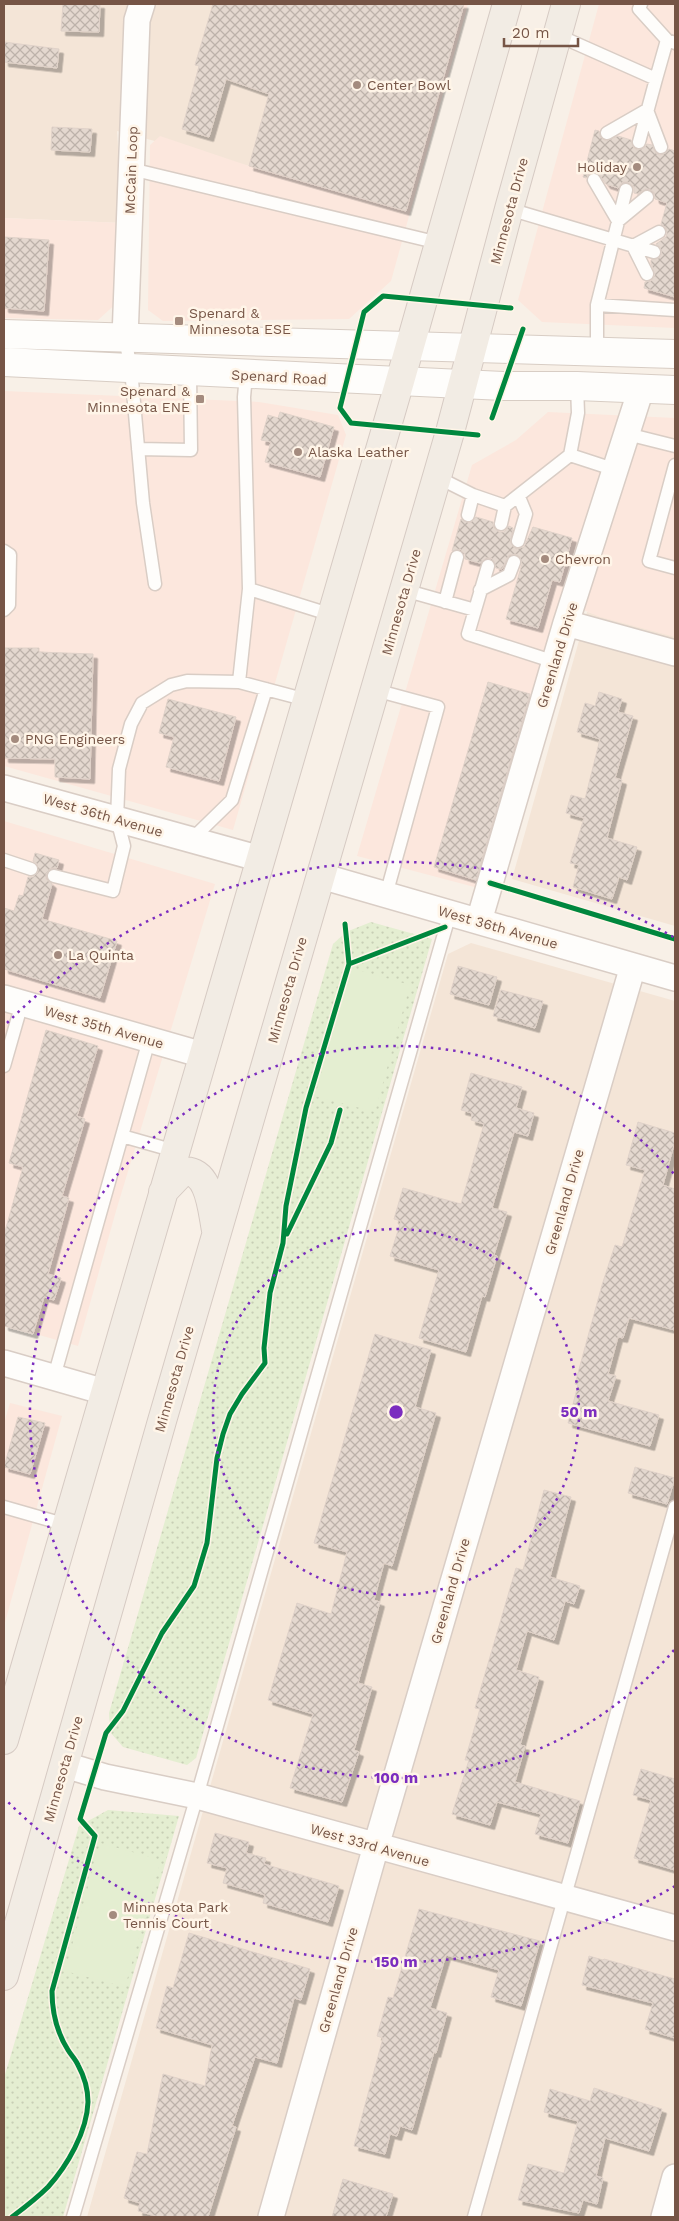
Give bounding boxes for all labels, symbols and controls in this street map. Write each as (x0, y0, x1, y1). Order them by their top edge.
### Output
scale bar (504, 15, 578, 47)
text: 20 m (512, 24, 550, 42)
place label: Center Bowl (367, 77, 451, 93)
marker: Center Bowl (351, 79, 363, 91)
street label: McCain Loop (121, 126, 141, 214)
street label: Minnesota Drive (487, 156, 531, 266)
place label: Holiday (577, 159, 628, 175)
marker: Holiday (631, 161, 643, 173)
place label: Spenard & Minnesota ESE (189, 305, 291, 337)
marker: Spenard & Minnesota ESE (173, 315, 185, 327)
street label: Spenard Road (231, 367, 327, 387)
place label: Spenard & Minnesota ENE (87, 383, 190, 415)
marker: Spenard & Minnesota ENE (194, 393, 206, 405)
place label: Alaska Leather (308, 444, 409, 460)
marker: Alaska Leather (292, 446, 304, 458)
street label: Minnesota Drive (378, 547, 424, 657)
place label: Chevron (555, 551, 611, 567)
marker: Chevron (539, 553, 551, 565)
street label: Greenland Drive (533, 600, 581, 710)
place label: PNG Engineers (25, 731, 125, 747)
marker: PNG Engineers (9, 733, 21, 745)
street label: West 36th Avenue (41, 790, 165, 840)
street label: West 36th Avenue (436, 902, 560, 952)
street label: Minnesota Drive (264, 935, 310, 1045)
place label: La Quinta (68, 947, 134, 963)
marker: La Quinta (52, 949, 64, 961)
street label: West 35th Avenue (42, 1002, 166, 1052)
street label: Greenland Drive (541, 1147, 587, 1257)
street label: Minnesota Drive (151, 1324, 197, 1434)
centre of rings (387, 1403, 405, 1421)
text: 50 m (561, 1403, 597, 1421)
street label: Greenland Drive (427, 1536, 473, 1646)
street label: Minnesota Drive (40, 1714, 86, 1824)
text: 100 m (374, 1769, 418, 1787)
street label: West 33rd Avenue (308, 1820, 432, 1870)
place label: Minnesota Park Tennis Court (123, 1899, 228, 1931)
marker: Minnesota Park Tennis Court (107, 1909, 119, 1921)
street label: Greenland Drive (315, 1925, 361, 2035)
text: 150 m (374, 1953, 418, 1971)

